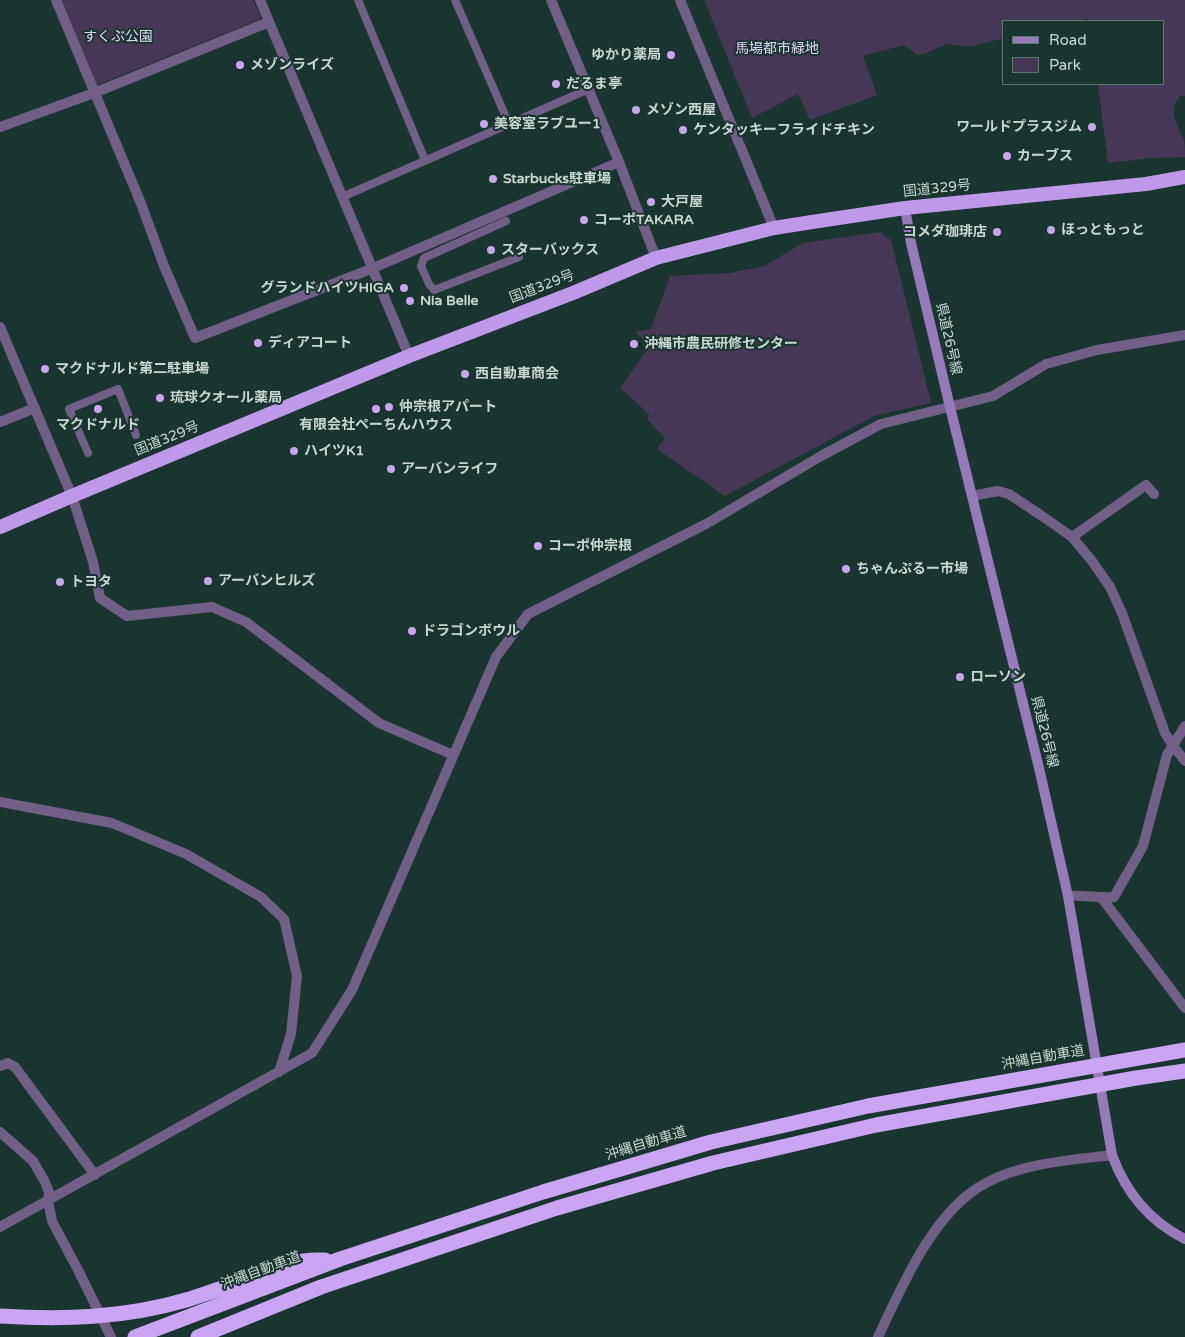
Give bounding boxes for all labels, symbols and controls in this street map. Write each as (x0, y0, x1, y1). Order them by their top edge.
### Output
legend (1002, 20, 1165, 85)
park label: すくぶ公園 (83, 29, 153, 45)
text: Road (1049, 31, 1087, 49)
park label: 馬場都市緑地 (735, 41, 819, 57)
place label: ゆかり薬局 (591, 47, 661, 63)
marker: ゆかり薬局 (665, 49, 677, 61)
text: Park (1049, 56, 1081, 74)
place label: メゾンライズ (250, 57, 334, 73)
marker: メゾンライズ (234, 59, 246, 71)
place label: だるま亭 (566, 76, 622, 92)
marker: だるま亭 (550, 78, 562, 90)
place label: メゾン西屋 (646, 102, 716, 118)
marker: メゾン西屋 (630, 104, 642, 116)
place label: 美容室ラブユー1 (494, 116, 601, 132)
marker: 美容室ラブユー1 (478, 118, 490, 130)
place label: ワールドプラスジム (956, 119, 1082, 135)
marker: ワールドプラスジム (1086, 121, 1098, 133)
place label: ケンタッキーフライドチキン (693, 122, 875, 138)
marker: ケンタッキーフライドチキン (677, 124, 689, 136)
place label: カーブス (1017, 148, 1073, 164)
marker: カーブス (1001, 150, 1013, 162)
place label: Starbucks駐車場 (503, 171, 611, 187)
marker: Starbucks駐車場 (487, 173, 499, 185)
street label: 国道329号 (902, 177, 972, 201)
place label: 大戸屋 (661, 194, 703, 210)
marker: 大戸屋 (645, 196, 657, 208)
place label: コーポTAKARA (594, 212, 694, 228)
marker: コーポTAKARA (578, 214, 590, 226)
place label: ほっともっと (1061, 222, 1145, 238)
place label: コメダ珈琲店 (903, 224, 987, 240)
marker: ほっともっと (1045, 224, 1057, 236)
marker: コメダ珈琲店 (991, 226, 1003, 238)
place label: スターバックス (501, 242, 599, 258)
marker: スターバックス (485, 244, 497, 256)
street label: 国道329号 (507, 267, 577, 307)
place label: グランドハイツHIGA (260, 280, 394, 296)
marker: グランドハイツHIGA (398, 282, 410, 294)
place label: Nia Belle (420, 293, 479, 309)
marker: Nia Belle (404, 295, 416, 307)
street label: 県道26号線 (932, 301, 964, 377)
place label: ディアコート (268, 335, 352, 351)
place label: 沖縄市農民研修センター (644, 336, 798, 352)
marker: ディアコート (252, 337, 264, 349)
marker: 沖縄市農民研修センター (628, 338, 640, 350)
place label: マクドナルド第二駐車場 (55, 361, 209, 377)
marker: マクドナルド第二駐車場 (39, 363, 51, 375)
place label: 西自動車商会 (475, 366, 559, 382)
marker: 西自動車商会 (459, 368, 471, 380)
place label: 琉球クオール薬局 (170, 390, 282, 406)
marker: 琉球クオール薬局 (154, 392, 166, 404)
place label: 仲宗根アパート (399, 399, 497, 415)
marker: 仲宗根アパート (383, 401, 395, 413)
marker: マクドナルド (92, 403, 104, 415)
marker: 有限会社ぺーちんハウス (370, 403, 382, 415)
place label: マクドナルド (56, 417, 140, 433)
place label: 有限会社ぺーちんハウス (299, 417, 453, 433)
street label: 国道329号 (132, 418, 202, 460)
place label: ハイツK1 (304, 443, 364, 459)
marker: ハイツK1 (288, 445, 300, 457)
place label: アーバンライフ (401, 461, 498, 477)
marker: アーバンライフ (385, 463, 397, 475)
place label: コーポ仲宗根 (548, 538, 632, 554)
marker: コーポ仲宗根 (532, 540, 544, 552)
place label: ちゃんぷるー市場 (856, 561, 968, 577)
marker: ちゃんぷるー市場 (840, 563, 852, 575)
place label: アーバンヒルズ (218, 573, 315, 589)
place label: トヨタ (70, 574, 112, 590)
marker: アーバンヒルズ (202, 575, 214, 587)
marker: トヨタ (54, 576, 66, 588)
place label: ドラゴンボウル (422, 623, 520, 639)
marker: ドラゴンボウル (406, 625, 418, 637)
place label: ローソン (970, 669, 1026, 685)
marker: ローソン (954, 671, 966, 683)
street label: 県道26号線 (1027, 694, 1061, 770)
street label: 沖縄自動車道 (1000, 1042, 1086, 1074)
street label: 沖縄自動車道 (603, 1124, 689, 1164)
street label: 沖縄自動車道 (219, 1249, 303, 1293)

